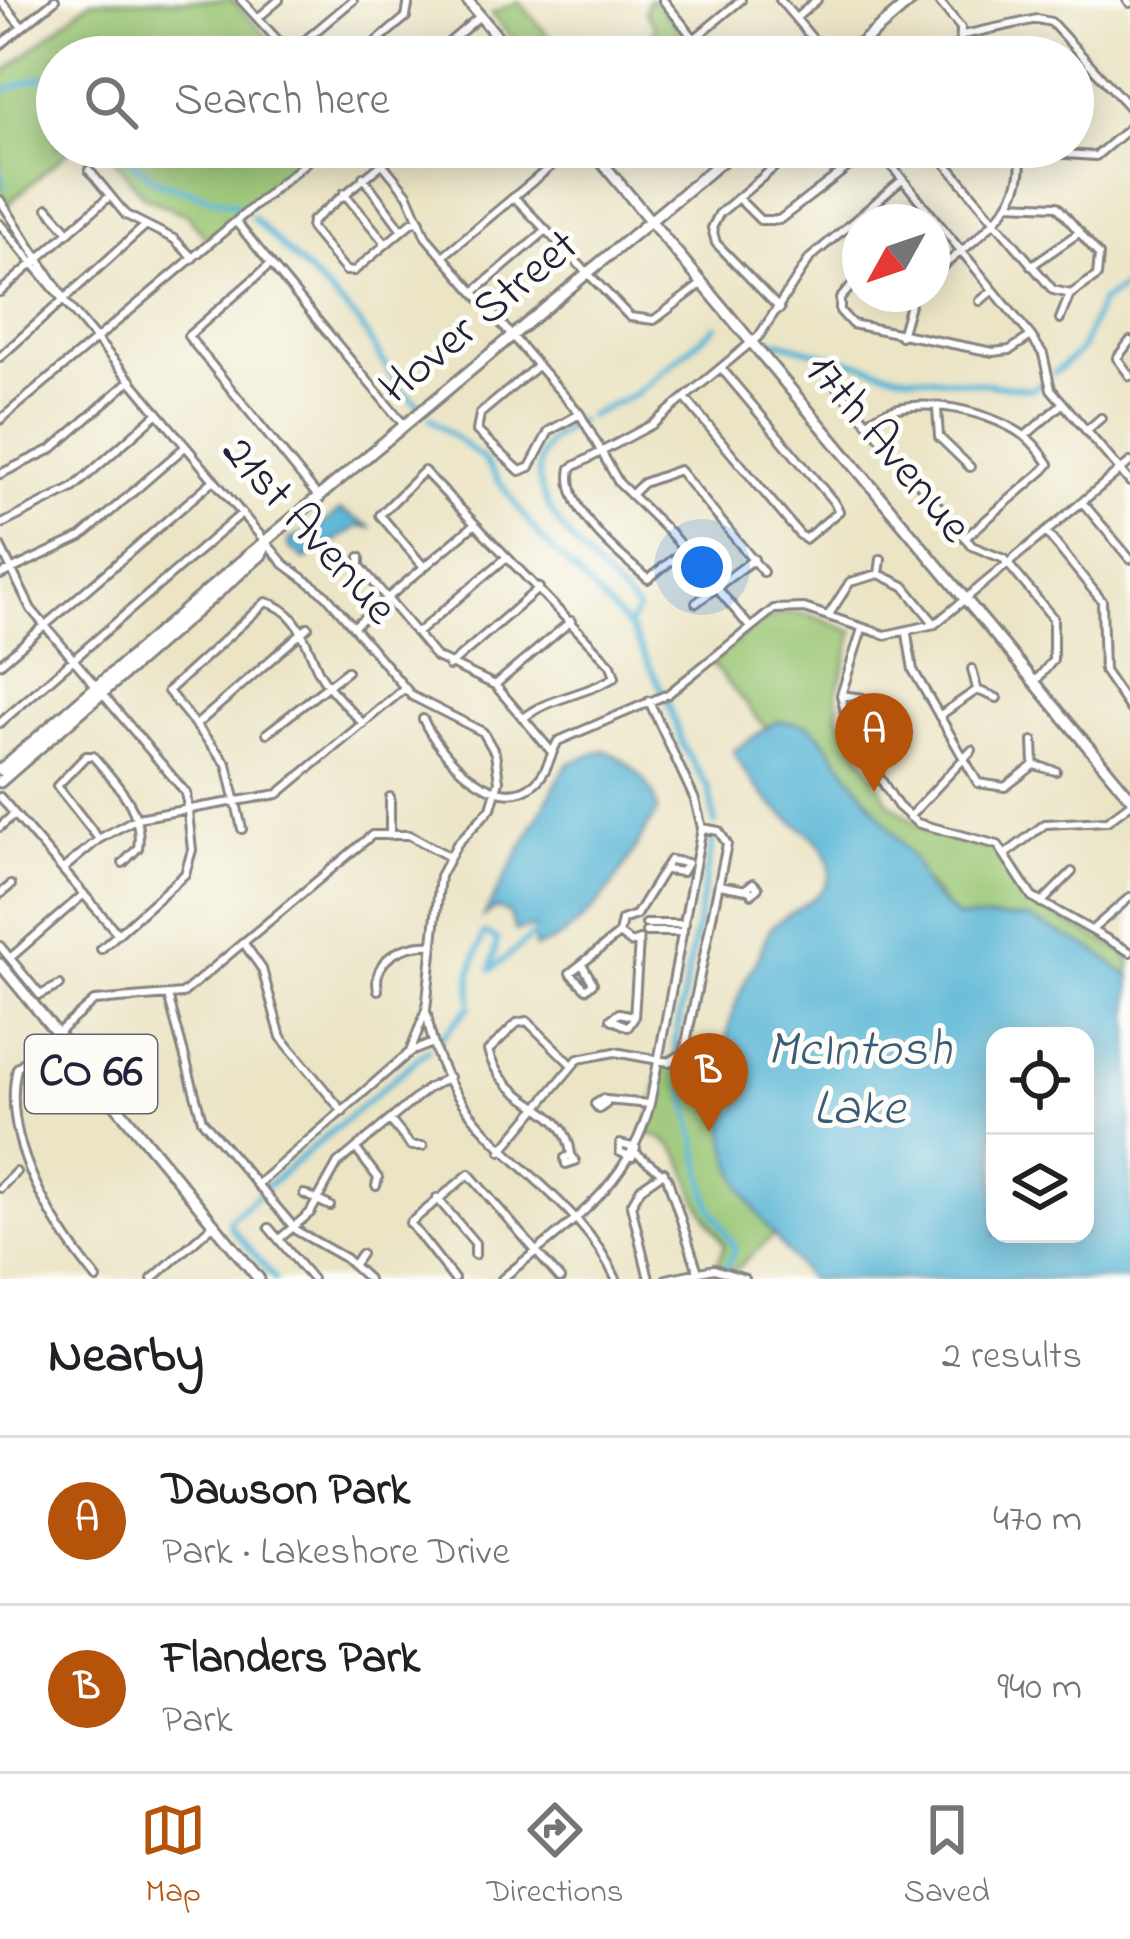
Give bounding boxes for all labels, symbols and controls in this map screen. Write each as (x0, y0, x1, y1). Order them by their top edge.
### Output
search box (36, 36, 1094, 168)
icon: search (78, 69, 144, 135)
text: Search here (174, 69, 390, 135)
north arrow (842, 204, 950, 312)
street label: Hover Street (365, 213, 595, 423)
street label: 17th Avenue (786, 339, 988, 560)
street label: 21st Avenue (203, 420, 413, 642)
your location (672, 537, 732, 597)
pin: A (835, 693, 913, 792)
water label: McIntosh Lake (767, 1014, 953, 1148)
map controls (986, 1027, 1094, 1243)
button: locate (986, 1027, 1094, 1135)
pin: B (670, 1033, 748, 1132)
road number: CO 66 (25, 1035, 157, 1113)
button: layers (986, 1135, 1094, 1243)
text: Nearby (48, 1320, 204, 1395)
text: 2 results (942, 1329, 1082, 1386)
text: Dawson Park (162, 1459, 410, 1525)
text: A (75, 1492, 99, 1549)
text: 470 m (993, 1492, 1082, 1549)
text: Park · Lakeshore Drive (162, 1525, 510, 1582)
text: Flanders Park (162, 1627, 420, 1693)
text: B (74, 1660, 100, 1717)
text: 940 m (997, 1660, 1082, 1717)
text: Park (162, 1693, 232, 1750)
tab: Map (140, 1797, 206, 1917)
tab: Directions (486, 1797, 623, 1917)
tab: Saved (904, 1797, 990, 1917)

